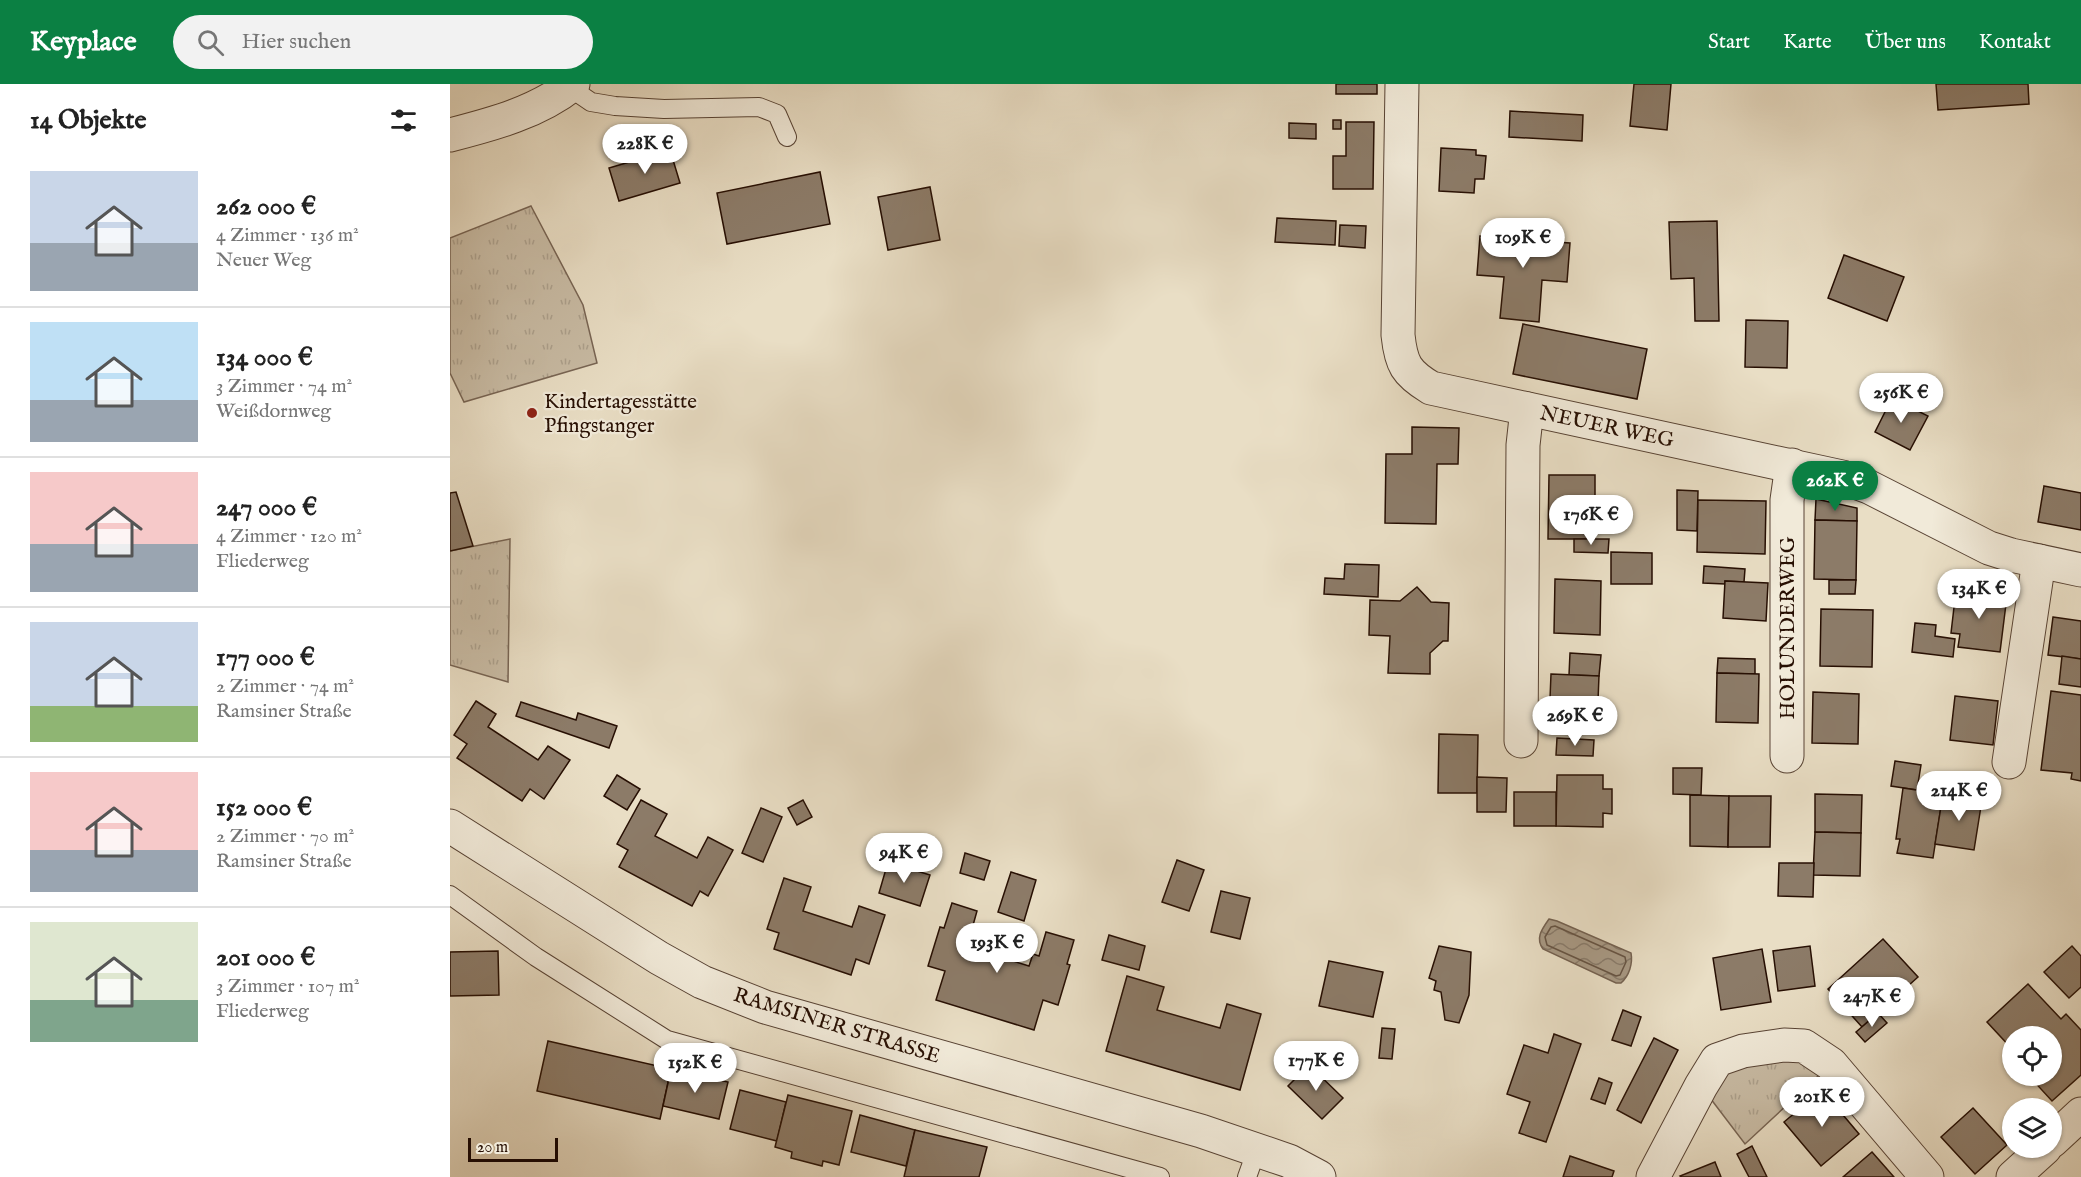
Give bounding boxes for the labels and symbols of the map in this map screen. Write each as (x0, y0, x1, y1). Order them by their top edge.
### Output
pin: 228K € (596, 124, 694, 175)
pin: 109K € (1474, 218, 1572, 269)
pin: 256K € (1852, 373, 1950, 424)
place label: Kindertagesstätte Pfingstanger (544, 389, 697, 440)
street label: NEUER WEG (1537, 400, 1677, 455)
marker: Kindertagesstätte Pfingstanger (525, 406, 539, 420)
pin: 262K € (1786, 461, 1884, 512)
pin: 176K € (1542, 495, 1640, 546)
street label: HOLUNDERWEG (1775, 536, 1802, 719)
pin: 134K € (1930, 569, 2028, 620)
pin: 269K € (1526, 696, 1624, 747)
pin: 214K € (1910, 771, 2008, 822)
pin: 94K € (862, 833, 946, 884)
pin: 193K € (948, 923, 1046, 974)
pin: 247K € (1823, 977, 1921, 1028)
street label: RAMSINER STRASSE (730, 982, 943, 1071)
pin: 177K € (1267, 1041, 1365, 1092)
pin: 152K € (646, 1043, 744, 1094)
pin: 201K € (1773, 1077, 1871, 1128)
scale bar (468, 1135, 558, 1162)

